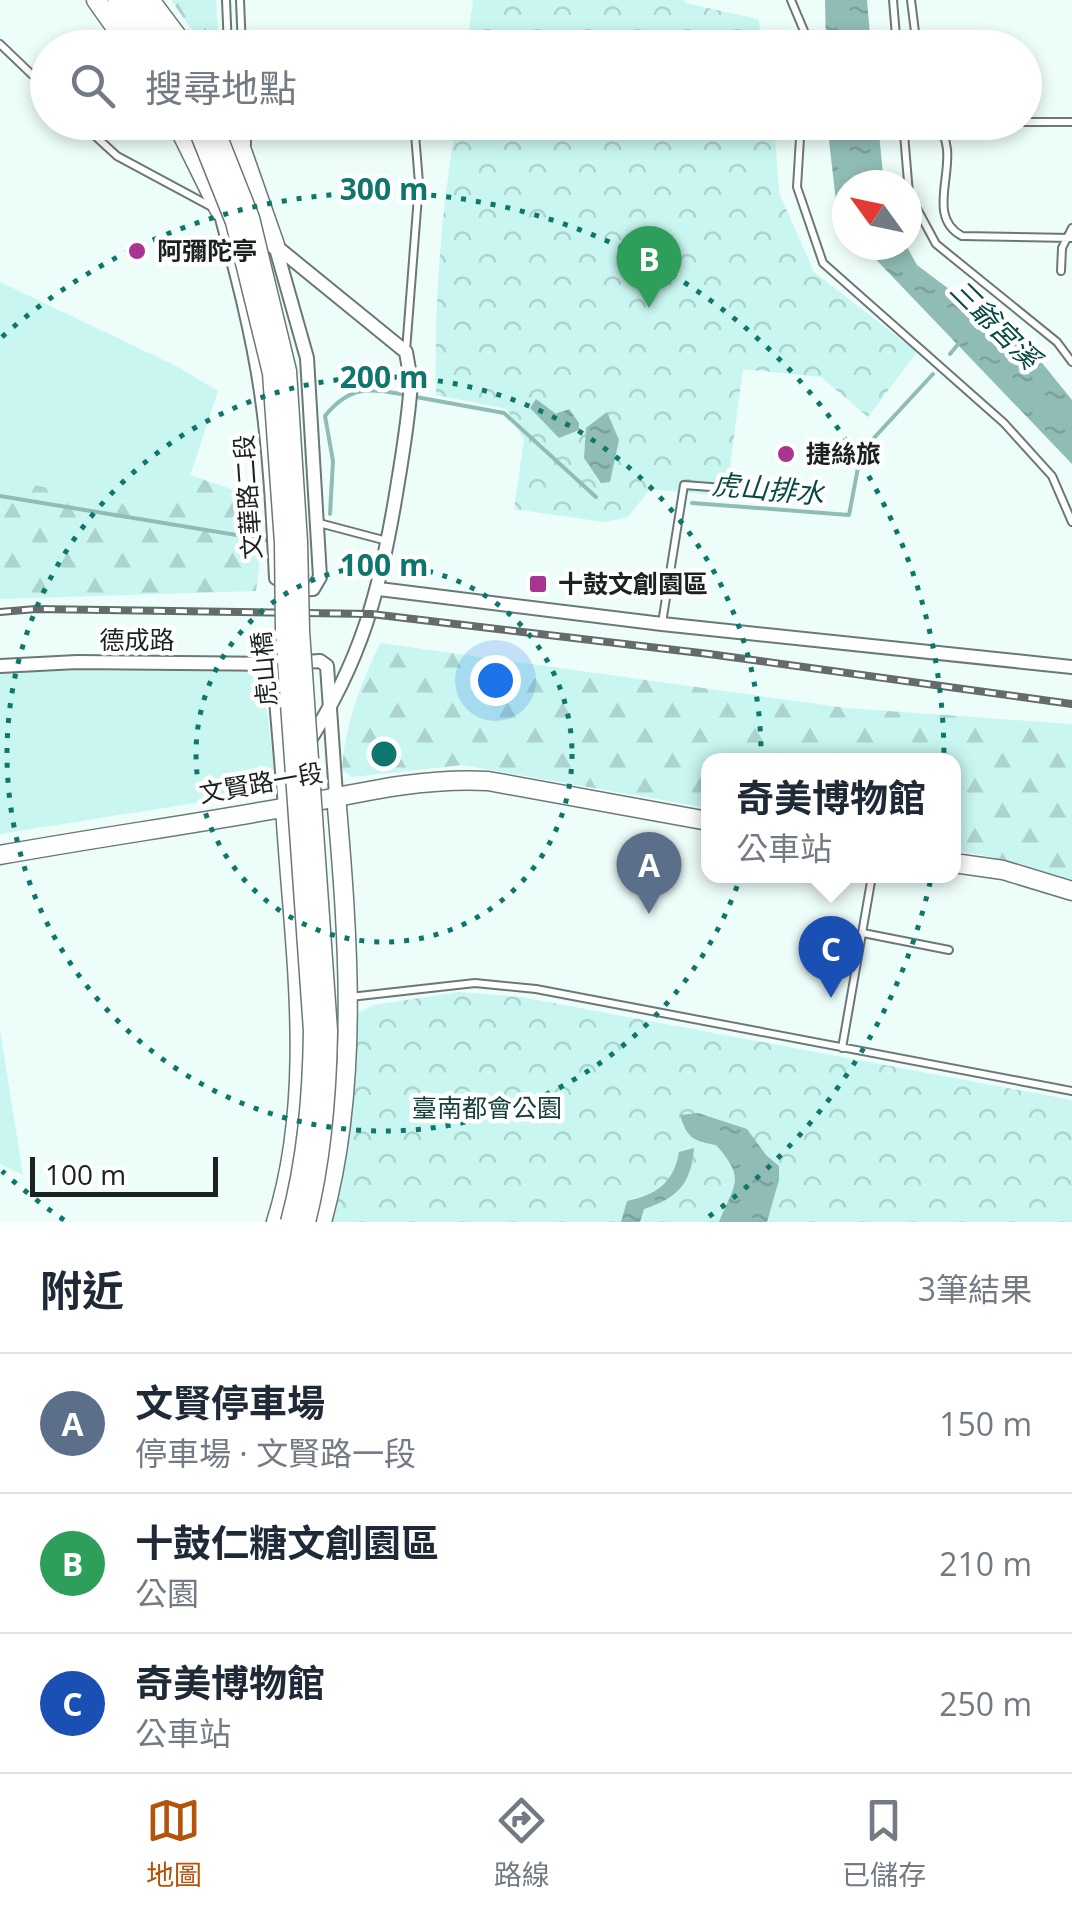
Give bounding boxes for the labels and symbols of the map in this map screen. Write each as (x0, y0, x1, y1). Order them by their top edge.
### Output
text: 300 m (340, 168, 428, 209)
north arrow (832, 170, 922, 260)
pin: B (616, 226, 682, 308)
place label: 阿彌陀亭 (157, 233, 257, 267)
marker: 阿彌陀亭 (126, 240, 148, 262)
water label: 三爺宮溪 (943, 270, 1052, 379)
text: 200 m (340, 356, 428, 397)
street label: 文華路二段 (226, 434, 268, 561)
place label: 捷絲旅 (806, 436, 881, 470)
marker: 捷絲旅 (775, 443, 797, 465)
water label: 虎山排水 (711, 464, 828, 512)
text: 100 m (340, 544, 428, 585)
place label: 十鼓文創園區 (558, 566, 708, 600)
marker: 十鼓文創園區 (527, 573, 549, 595)
street label: 德成路 (99, 622, 175, 656)
street label: 虎山橋 (243, 630, 283, 708)
your location (470, 655, 521, 706)
centre of rings (366, 736, 402, 772)
street label: 文賢路一段 (196, 754, 325, 810)
pin: A (616, 832, 682, 914)
pin: C (798, 916, 864, 998)
park label: 臺南都會公園 (412, 1090, 562, 1124)
scale bar (30, 1152, 218, 1196)

